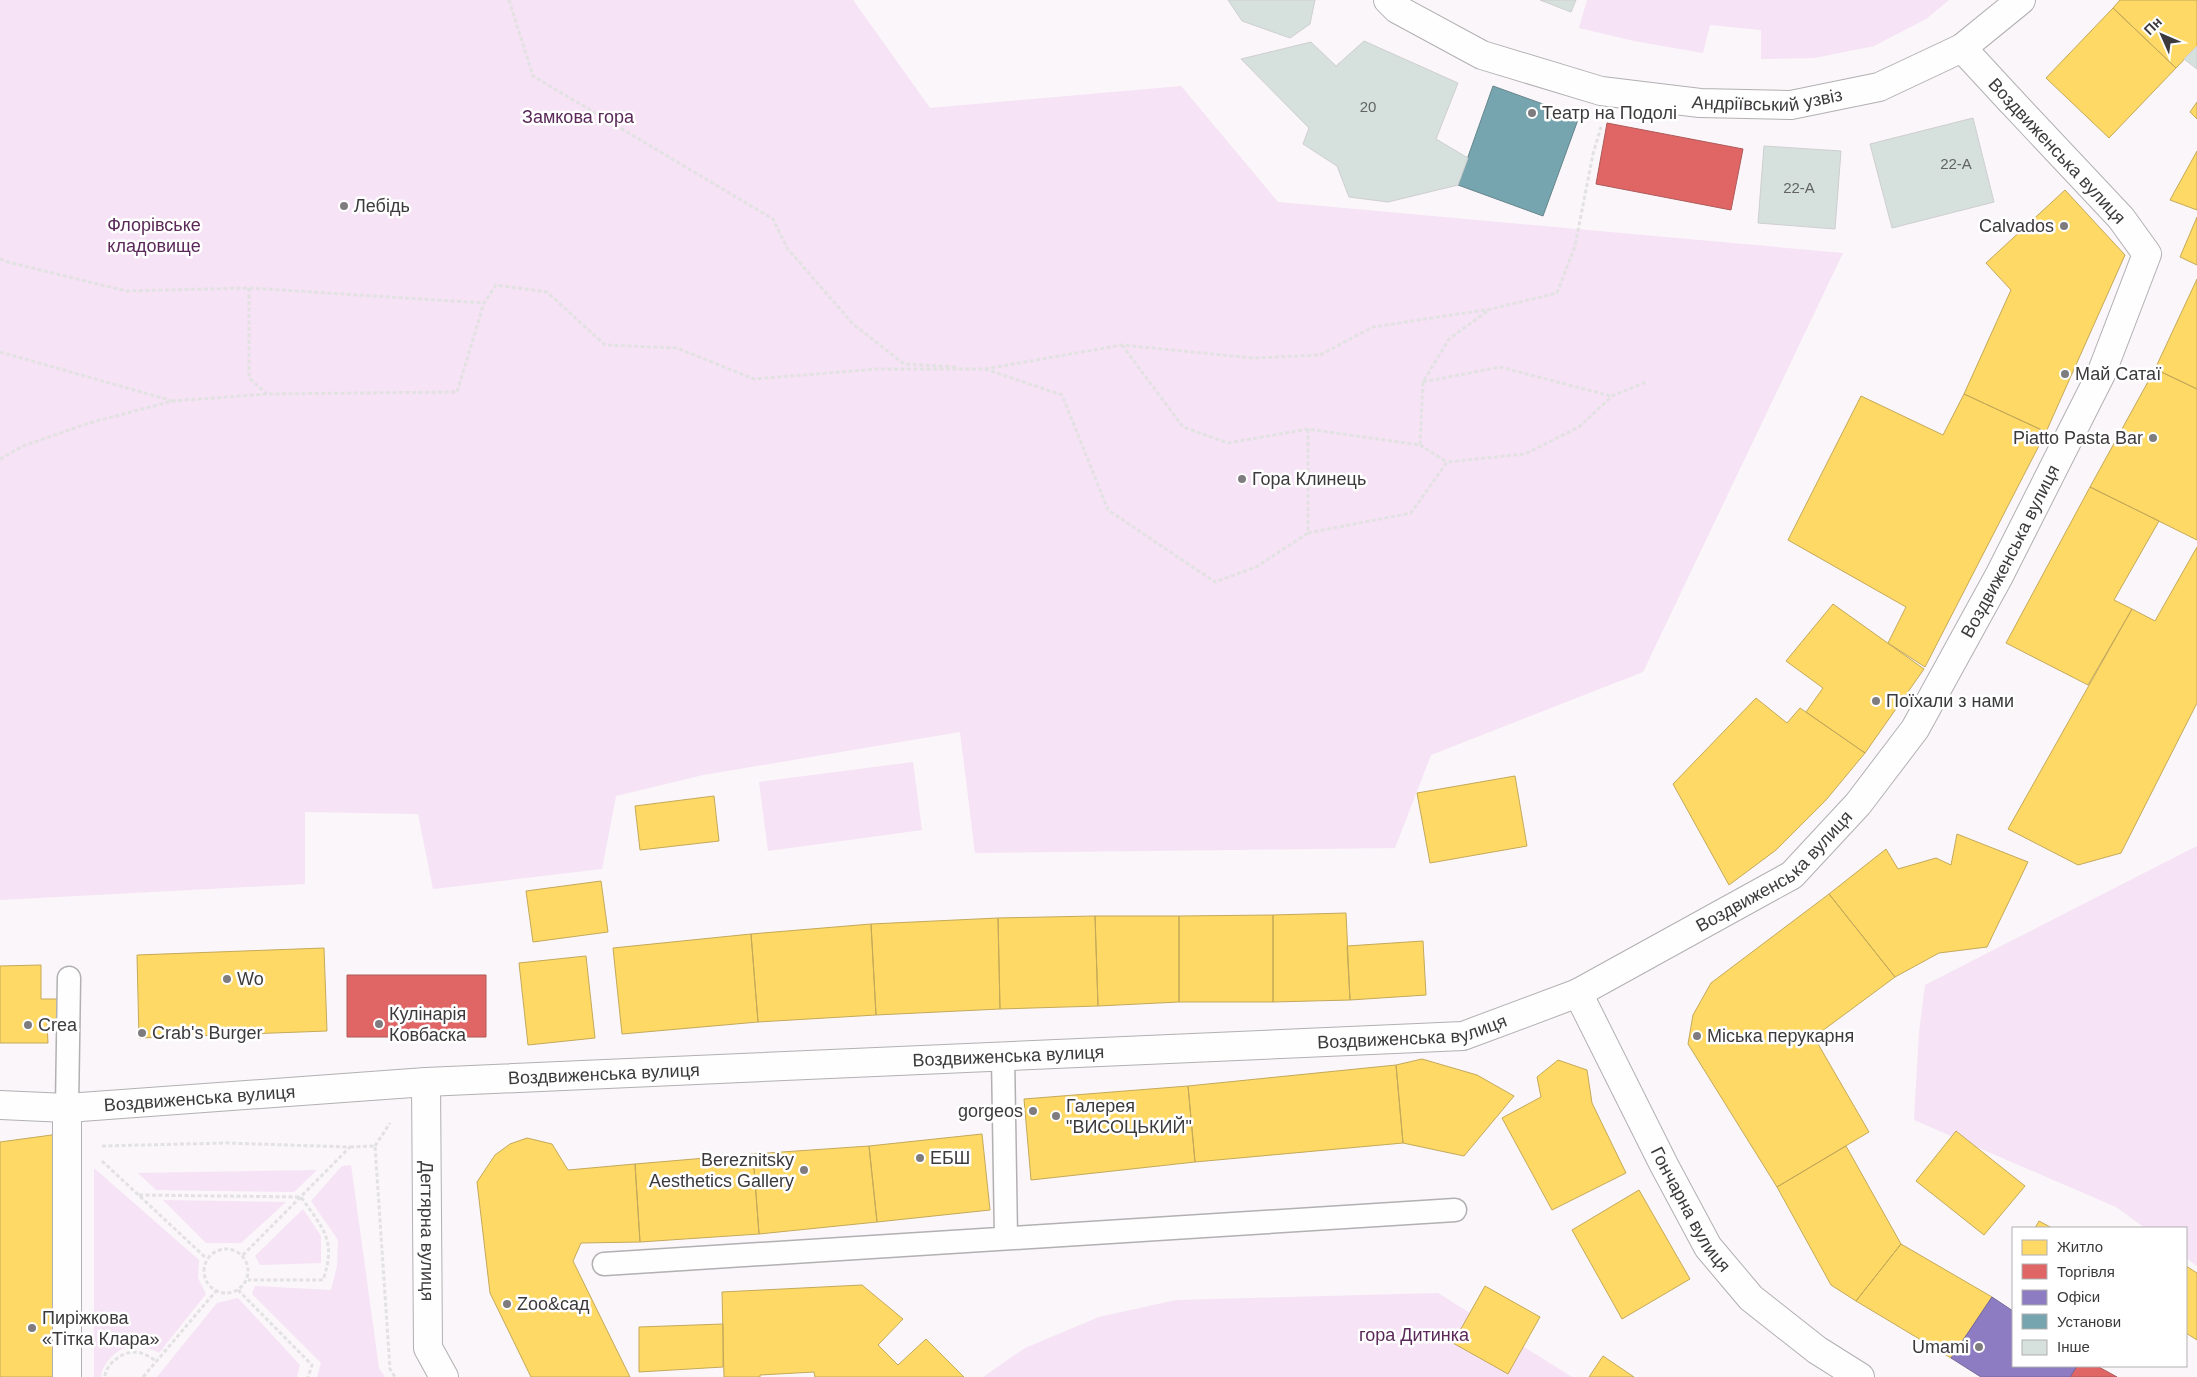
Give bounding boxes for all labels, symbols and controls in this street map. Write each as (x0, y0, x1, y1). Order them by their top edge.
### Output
north arrow (2137, 10, 2187, 60)
text: Пн (2141, 14, 2165, 38)
street label: Воздвиженська вулиця (1984, 74, 2130, 228)
street label: Андріївський узвіз (1691, 85, 1844, 115)
house number: 20 (1360, 98, 1376, 115)
place label: Театр на Подолі (1542, 103, 1677, 123)
park label: Замкова гора (522, 107, 635, 127)
marker: Театр на Подолі (1526, 107, 1538, 119)
house number: 22-А (1940, 155, 1972, 172)
house number: 22-А (1783, 179, 1815, 196)
place label: Лебідь (354, 196, 410, 216)
marker: Лебідь (338, 200, 350, 212)
park label: Флорівське кладовище (107, 215, 201, 256)
place label: Calvados (1979, 216, 2054, 236)
marker: Calvados (2058, 220, 2070, 232)
place label: Май Сатаї (2075, 364, 2161, 384)
marker: Май Сатаї (2059, 368, 2071, 380)
place label: Piatto Pasta Bar (2013, 428, 2143, 448)
marker: Piatto Pasta Bar (2147, 432, 2159, 444)
street label: Воздвиженська вулиця (1957, 462, 2063, 641)
place label: Гора Клинець (1252, 469, 1366, 489)
marker: Гора Клинець (1236, 473, 1248, 485)
place label: Поїхали з нами (1886, 691, 2014, 711)
marker: Поїхали з нами (1870, 695, 1882, 707)
street label: Воздвиженська вулиця (1692, 807, 1856, 936)
place label: Wo (237, 969, 264, 989)
marker: Wo (221, 973, 233, 985)
place label: Кулінарія Ковбаска (389, 1004, 467, 1045)
street label: Воздвиженська вулиця (1317, 1011, 1510, 1052)
place label: Crea (38, 1015, 78, 1035)
marker: Кулінарія Ковбаска (373, 1018, 385, 1030)
marker: Crea (22, 1019, 34, 1031)
place label: Crab's Burger (152, 1023, 262, 1043)
place label: Міська перукарня (1707, 1026, 1854, 1046)
marker: Crab's Burger (136, 1027, 148, 1039)
marker: Міська перукарня (1691, 1030, 1703, 1042)
street label: Воздвиженська вулиця (912, 1042, 1105, 1070)
street label: Воздвиженська вулиця (507, 1060, 700, 1088)
street label: Воздвиженська вулиця (103, 1081, 296, 1115)
place label: Галерея "ВИСОЦЬКИЙ" (1066, 1096, 1192, 1137)
place label: gorgeos (958, 1101, 1023, 1121)
marker: gorgeos (1027, 1105, 1039, 1117)
marker: Галерея "ВИСОЦЬКИЙ" (1050, 1110, 1062, 1122)
street label: Гончарна вулиця (1647, 1144, 1735, 1276)
place label: ЕБШ (930, 1148, 970, 1168)
place label: Bereznitsky Aesthetics Gallery (649, 1150, 794, 1191)
marker: ЕБШ (914, 1152, 926, 1164)
street label: Дегтярна вулиця (417, 1161, 438, 1301)
marker: Bereznitsky Aesthetics Gallery (798, 1164, 810, 1176)
legend (2012, 1227, 2187, 1367)
text: Житло (2057, 1238, 2103, 1255)
text: Торгівля (2057, 1263, 2115, 1280)
text: Офіси (2057, 1288, 2100, 1305)
place label: Zoo&сад (517, 1294, 590, 1314)
marker: Zoo&сад (501, 1298, 513, 1310)
place label: Пиріжкова «Тітка Клара» (42, 1308, 160, 1349)
text: Установи (2057, 1313, 2121, 1330)
marker: Пиріжкова «Тітка Клара» (26, 1322, 38, 1334)
park label: гора Дитинка (1359, 1325, 1470, 1345)
place label: Umami (1912, 1337, 1969, 1357)
text: Інше (2057, 1338, 2090, 1355)
marker: Umami (1973, 1341, 1985, 1353)

